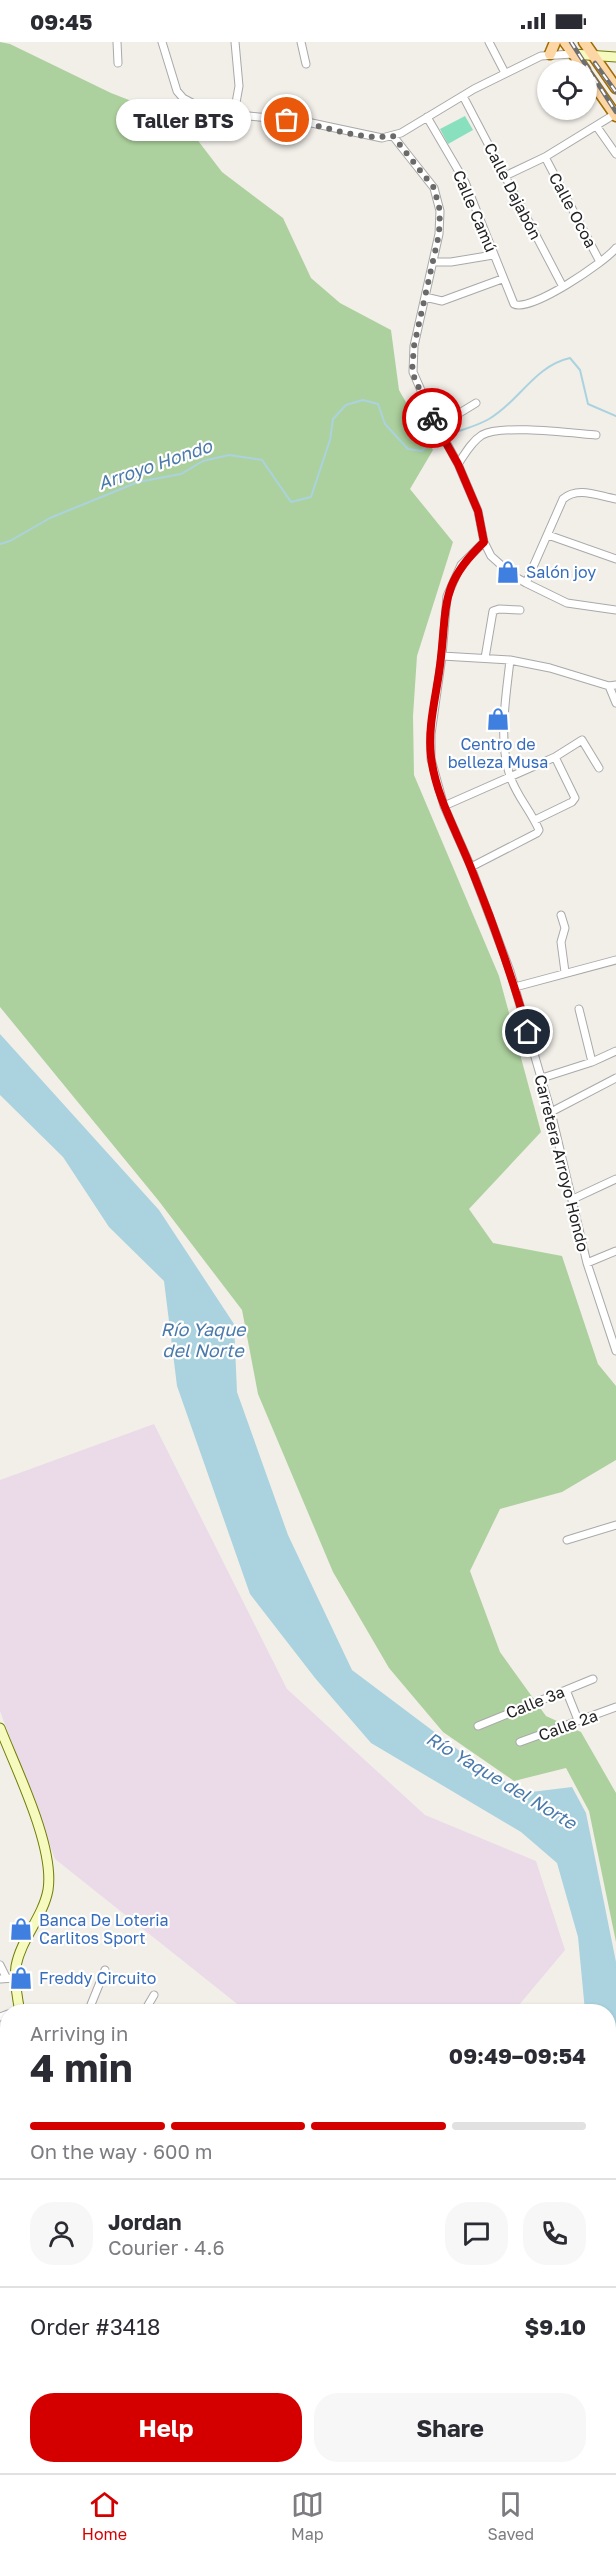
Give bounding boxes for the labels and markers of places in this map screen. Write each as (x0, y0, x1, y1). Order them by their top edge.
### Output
pin (261, 94, 312, 145)
callout: Taller BTS (116, 99, 251, 141)
shop icon: Salón joy (495, 559, 521, 585)
place label: Salón joy (526, 562, 596, 582)
shop icon: Centro de belleza Musa (485, 706, 511, 732)
place label: Centro de belleza Musa (448, 734, 548, 772)
pin (502, 1006, 553, 1057)
place label: Banca De Loteria Carlitos Sport (39, 1910, 169, 1948)
shop icon: Banca De Loteria Carlitos Sport (8, 1916, 34, 1942)
shop icon: Freddy Circuito (8, 1965, 34, 1991)
place label: Freddy Circuito (39, 1968, 156, 1988)

